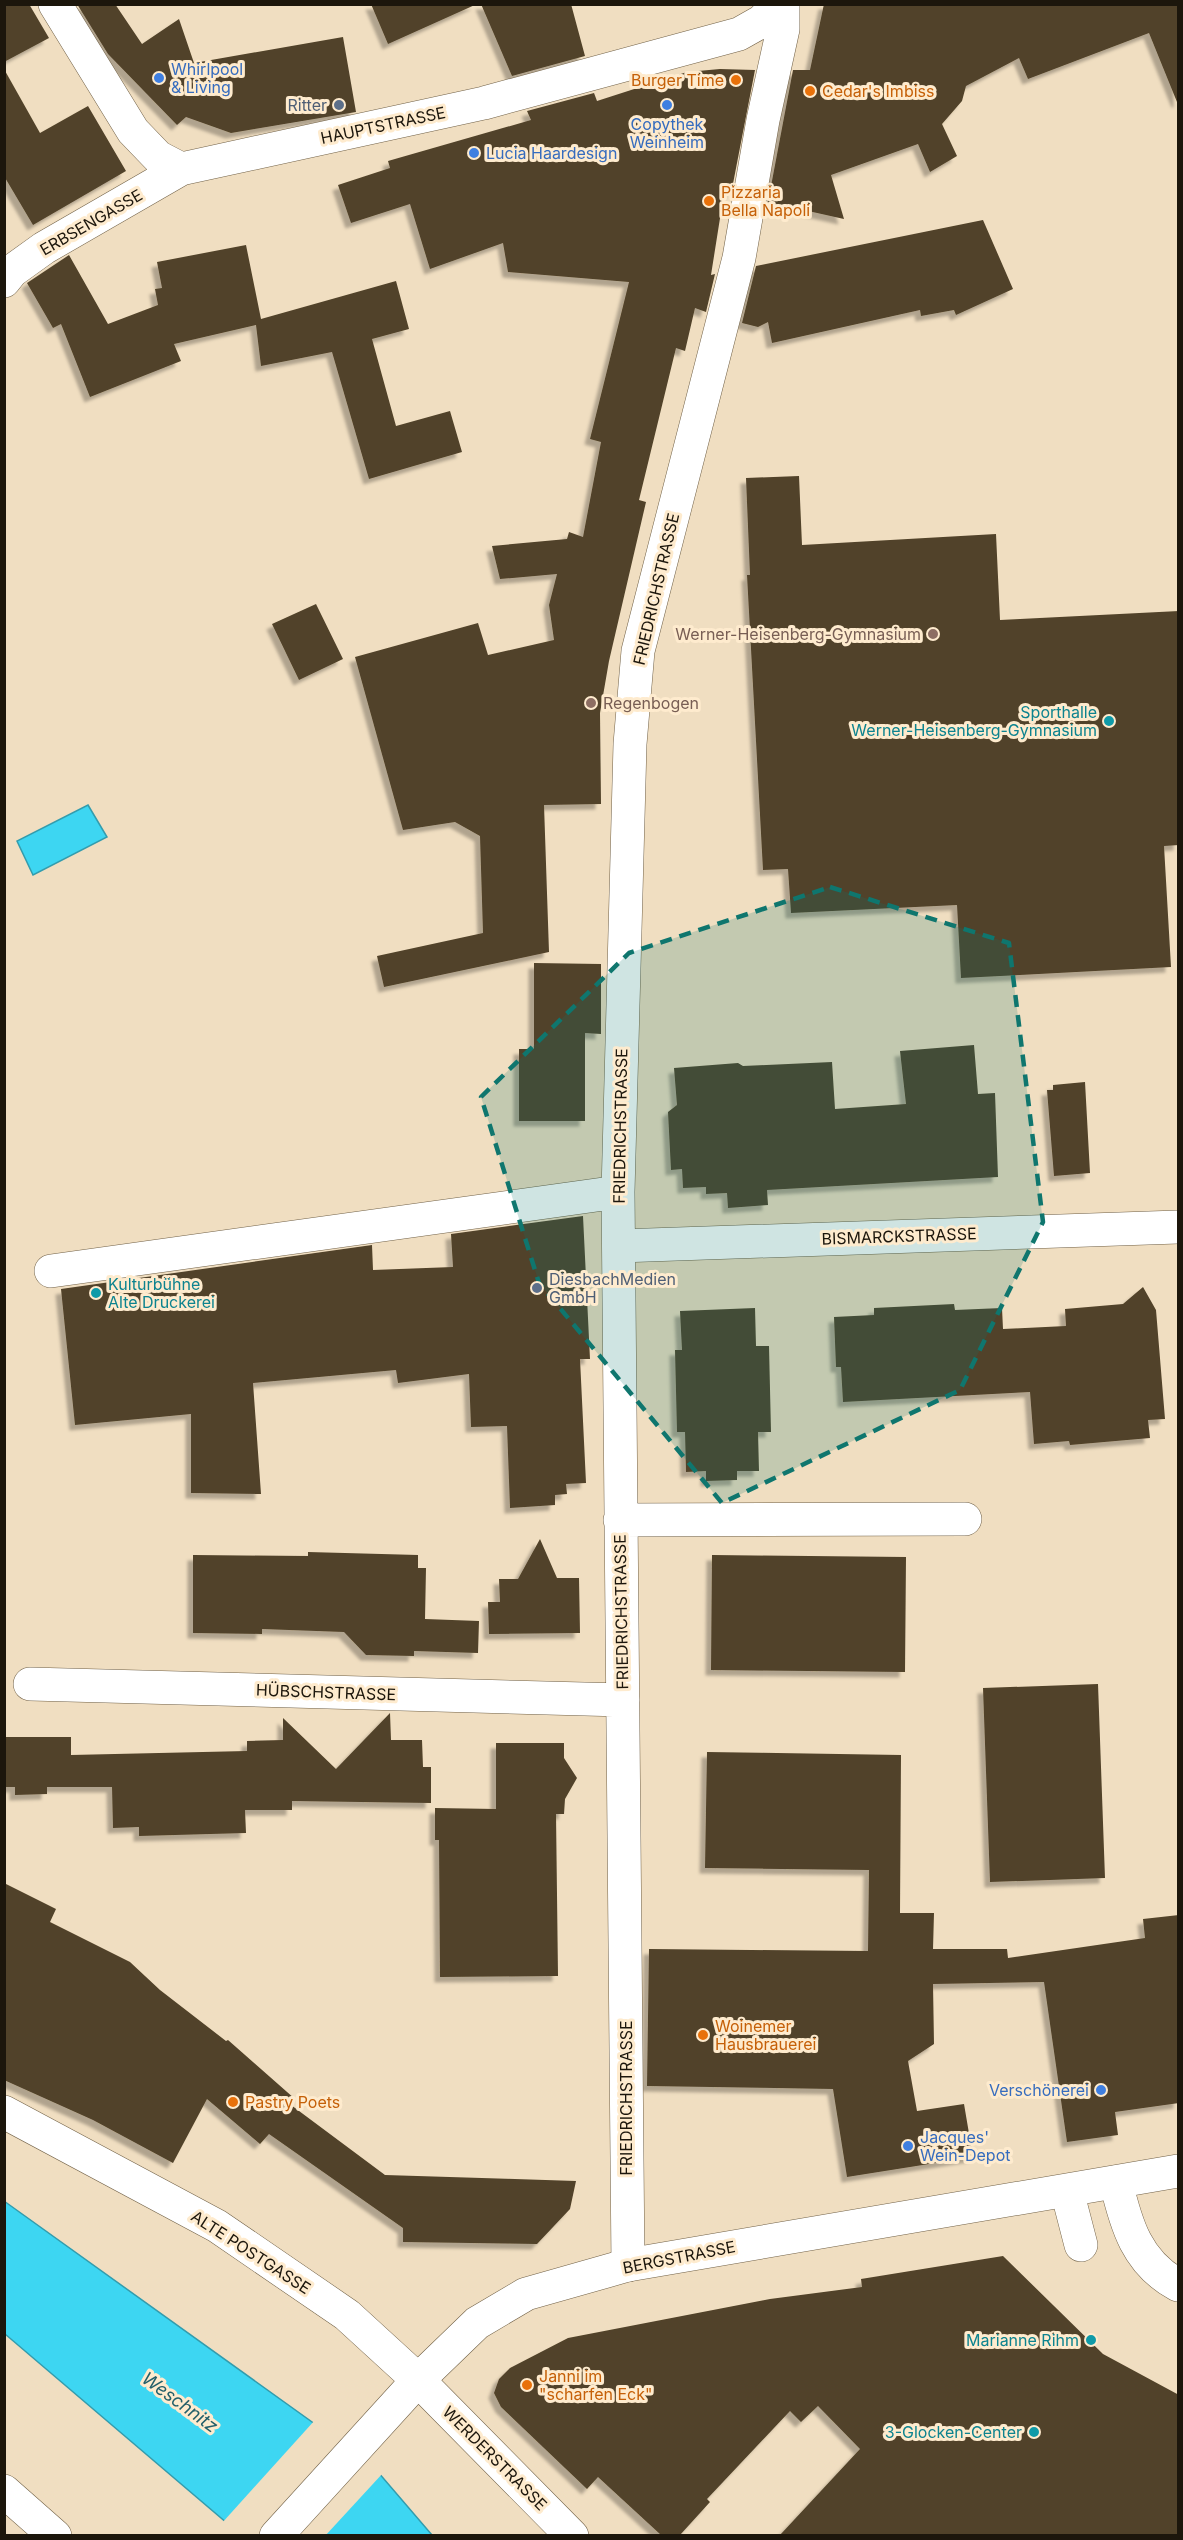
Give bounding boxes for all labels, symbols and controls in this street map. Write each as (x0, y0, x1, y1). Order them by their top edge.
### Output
place label: Whirlpool & Living (171, 59, 243, 97)
place label: Burger Time (631, 70, 724, 90)
marker: Whirlpool & Living (152, 71, 166, 85)
marker: Burger Time (729, 73, 743, 87)
place label: Cedar's Imbiss (822, 81, 934, 101)
marker: Cedar's Imbiss (803, 84, 817, 98)
place label: Ritter (288, 95, 327, 115)
marker: Ritter (332, 98, 346, 112)
marker: Copythek Weinheim (660, 98, 674, 112)
street label: HAUPTSTRASSE (319, 102, 447, 148)
place label: Copythek Weinheim (630, 114, 704, 152)
place label: Lucia Haardesign (486, 143, 617, 163)
marker: Lucia Haardesign (467, 146, 481, 160)
place label: Pizzaria Bella Napoli (721, 182, 810, 220)
street label: ERBSENGASSE (36, 185, 146, 259)
marker: Pizzaria Bella Napoli (702, 194, 716, 208)
street label: FRIEDRICHSTRASSE (629, 511, 683, 667)
place label: Werner-Heisenberg-Gymnasium (675, 624, 921, 644)
marker: Werner-Heisenberg-Gymnasium (926, 627, 940, 641)
place label: Regenbogen (603, 693, 699, 713)
marker: Regenbogen (584, 696, 598, 710)
place label: Sporthalle Werner-Heisenberg-Gymnasium (851, 702, 1097, 740)
marker: Sporthalle Werner-Heisenberg-Gymnasium (1102, 714, 1116, 728)
street label: FRIEDRICHSTRASSE (609, 1048, 631, 1204)
street label: BISMARCKSTRASSE (821, 1223, 977, 1249)
place label: DiesbachMedien GmbH (549, 1269, 676, 1307)
place label: Kulturbühne Alte Druckerei (108, 1274, 215, 1312)
marker: DiesbachMedien GmbH (530, 1281, 544, 1295)
marker: Kulturbühne Alte Druckerei (89, 1286, 103, 1300)
street label: FRIEDRICHSTRASSE (610, 1534, 632, 1690)
street label: HÜBSCHSTRASSE (256, 1680, 396, 1704)
place label: Woinemer Hausbrauerei (715, 2016, 816, 2054)
street label: FRIEDRICHSTRASSE (616, 2020, 636, 2176)
marker: Woinemer Hausbrauerei (696, 2028, 710, 2042)
place label: Verschönerei (989, 2080, 1089, 2100)
marker: Verschönerei (1094, 2083, 1108, 2097)
place label: Pastry Poets (245, 2092, 340, 2112)
marker: Pastry Poets (226, 2095, 240, 2109)
place label: Jacques' Wein-Depot (920, 2127, 1010, 2165)
marker: Jacques' Wein-Depot (901, 2139, 915, 2153)
street label: ALTE POSTGASSE (188, 2206, 314, 2298)
street label: BERGSTRASSE (621, 2236, 737, 2278)
place label: Marianne Rihm (966, 2330, 1079, 2350)
marker: Marianne Rihm (1084, 2333, 1098, 2347)
place label: Janni im "scharfen Eck" (539, 2366, 652, 2404)
water label: Weschnitz (138, 2368, 222, 2437)
marker: Janni im "scharfen Eck" (520, 2378, 534, 2392)
street label: WERDERSTRASSE (439, 2402, 551, 2514)
place label: 3-Glocken-Center (885, 2422, 1022, 2442)
marker: 3-Glocken-Center (1027, 2425, 1041, 2439)

